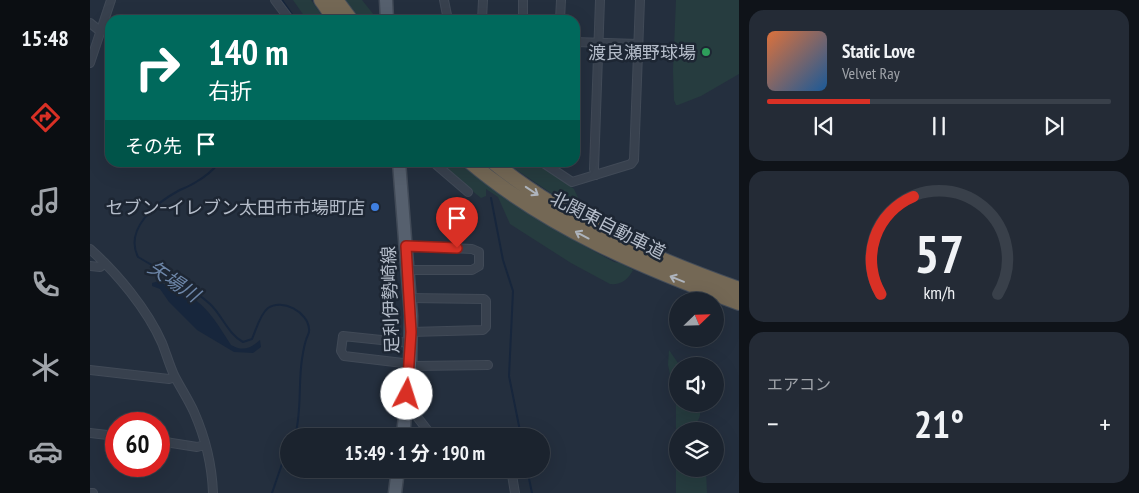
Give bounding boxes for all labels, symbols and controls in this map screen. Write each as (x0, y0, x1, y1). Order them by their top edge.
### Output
text: 15:48 (21, 24, 69, 52)
text: 140 m (208, 29, 289, 75)
icon: right (125, 35, 190, 100)
text: Static Love (842, 39, 915, 63)
place label: 渡良瀬野球場 (588, 41, 696, 64)
marker: 渡良瀬野球場 (700, 46, 712, 58)
text: Velvet Ray (842, 63, 900, 83)
text: 右折 (208, 77, 252, 105)
icon: directions (28, 100, 63, 135)
icon: previous (810, 112, 838, 140)
icon: pause (925, 112, 953, 140)
icon: next (1040, 112, 1068, 140)
icon: arrive (192, 130, 220, 158)
text: その先 (125, 134, 182, 158)
icon: music (28, 184, 63, 219)
one-way arrow (525, 186, 539, 196)
street label: 北関東自動車道 (547, 186, 669, 264)
place label: セブン−イレブン太田市市場町店 (106, 196, 365, 219)
pin (436, 197, 478, 248)
marker: セブン−イレブン太田市市場町店 (369, 201, 381, 213)
icon: arrive (443, 204, 471, 232)
text: 57 (914, 220, 964, 287)
one-way arrow (575, 230, 590, 239)
street label: 足利伊勢崎線 (377, 246, 403, 354)
water label: 矢場川 (144, 255, 206, 308)
icon: phone (28, 267, 63, 302)
one-way arrow (670, 274, 685, 283)
text: km/h (923, 281, 955, 304)
north arrow (669, 292, 724, 348)
map controls (669, 292, 724, 477)
icon: climate (28, 350, 63, 385)
button: sound (669, 357, 724, 412)
position arrow (380, 367, 432, 419)
text: エアコン (767, 374, 831, 394)
text: 21° (914, 399, 964, 448)
text: − (767, 405, 779, 442)
text: + (1099, 405, 1111, 442)
speed limit sign: 60 (105, 412, 170, 477)
button: layers (669, 422, 724, 477)
icon: car (28, 434, 63, 469)
text: 15:49 · 1 分 · 190 m (345, 441, 485, 465)

